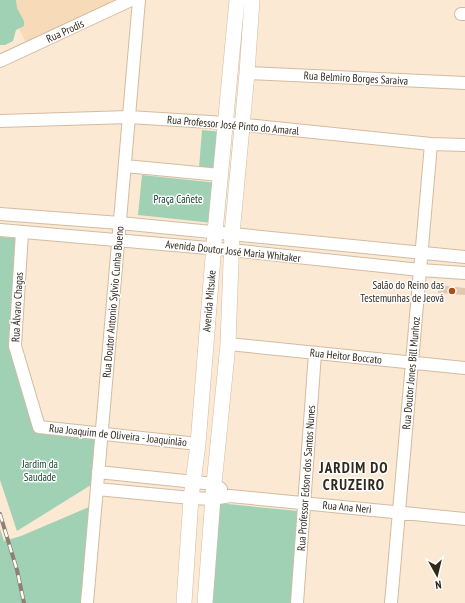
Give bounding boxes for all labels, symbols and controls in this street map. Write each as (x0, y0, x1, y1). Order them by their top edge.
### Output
street label: Rua Prodis (44, 16, 86, 46)
street label: Rua Belmiro Borges Saraiva (303, 68, 409, 88)
street label: Rua Professor José Pinto do Amaral (166, 112, 300, 138)
park label: Praça Cañete (154, 192, 203, 206)
street label: Rua Doutor Antonio Sylvio Cunha Bueno (99, 225, 127, 378)
street label: Avenida Doutor José Maria Whitaker (165, 237, 301, 265)
street label: Avenida Mitsuke (199, 269, 219, 332)
street label: Rua Álvaro Chagas (8, 271, 26, 342)
place label: Salão do Reino das Testemunhas de Jeová (360, 278, 444, 305)
marker: Salão do Reino das Testemunhas de Jeová (447, 286, 457, 296)
street label: Rua Doutor Jones Bill Munhoz (399, 316, 423, 430)
street label: Rua Heitor Boccato (309, 345, 383, 367)
street label: Rua Professor Edson dos Santos Nunes (294, 404, 318, 551)
street label: Rua Joaquim de Oliveira - Joaquinlão (48, 421, 188, 449)
park label: Jardim da Saudade (21, 457, 58, 484)
district label: JARDIM DO CRUZEIRO (318, 458, 389, 494)
street label: Rua Ana Neri (322, 498, 372, 516)
north arrow (417, 555, 457, 595)
text: N (434, 578, 442, 592)

